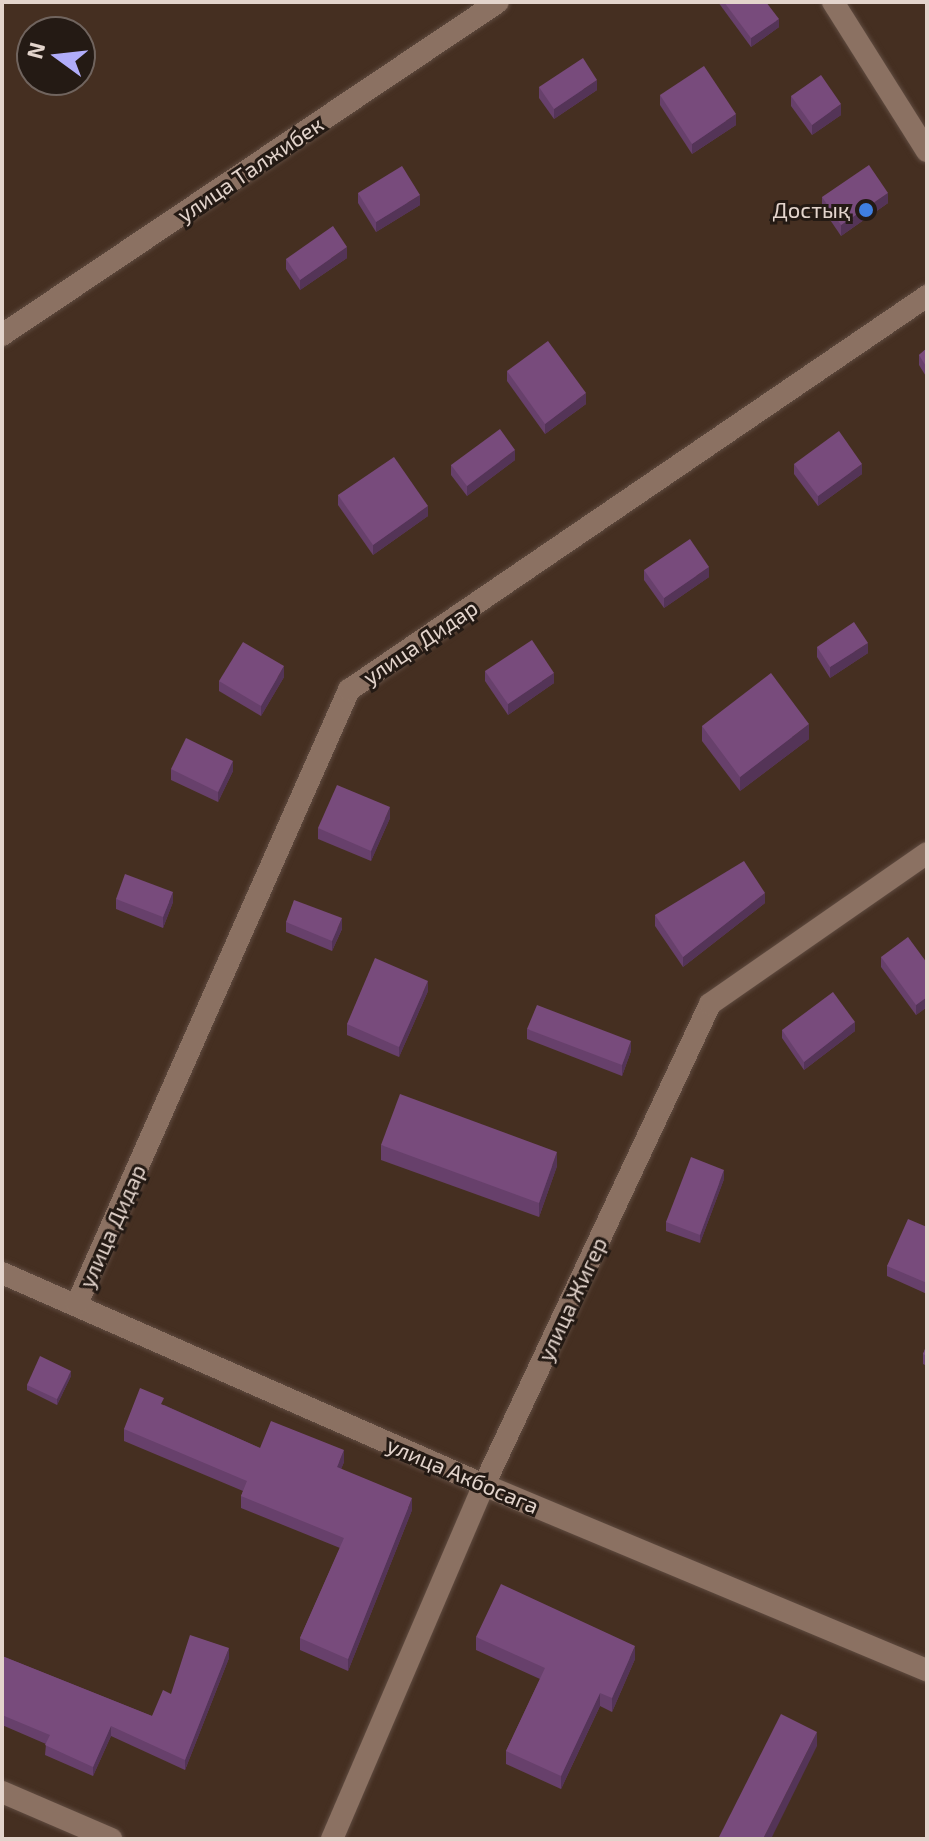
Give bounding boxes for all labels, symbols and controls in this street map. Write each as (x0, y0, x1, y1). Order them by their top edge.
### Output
north arrow (16, 16, 96, 96)
text: N (20, 39, 49, 61)
street label: улица Талжибек (172, 110, 328, 228)
place label: Достық (773, 197, 850, 223)
marker: Достық (857, 201, 875, 219)
street label: улица Дидар (358, 594, 482, 690)
street label: улица Дидар (73, 1160, 151, 1292)
street label: улица Жигер (532, 1233, 612, 1365)
street label: улица Акбосага (383, 1431, 543, 1519)

